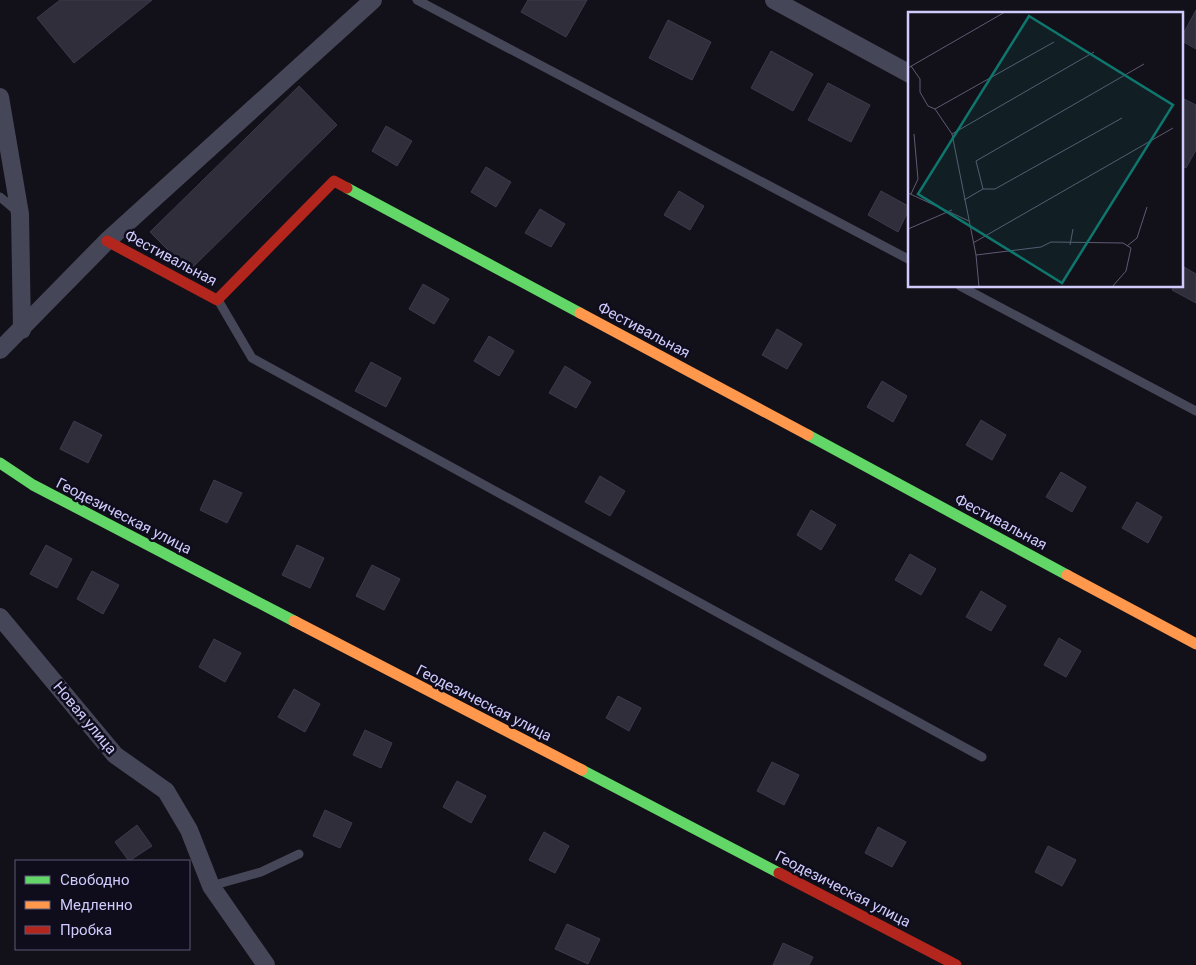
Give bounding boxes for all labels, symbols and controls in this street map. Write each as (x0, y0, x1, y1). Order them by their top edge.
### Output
inset map (908, 12, 1184, 288)
street label: Фестивальная (122, 226, 220, 290)
street label: Фестивальная (595, 298, 693, 362)
street label: Геодезическая улица (53, 474, 195, 558)
street label: Фестивальная (952, 490, 1050, 554)
street label: Геодезическая улица (413, 661, 555, 745)
street label: Новая улица (49, 678, 121, 758)
street label: Геодезическая улица (772, 847, 914, 931)
legend (15, 860, 190, 950)
text: Свободно (60, 871, 129, 889)
text: Медленно (60, 896, 133, 914)
text: Пробка (60, 921, 112, 939)

